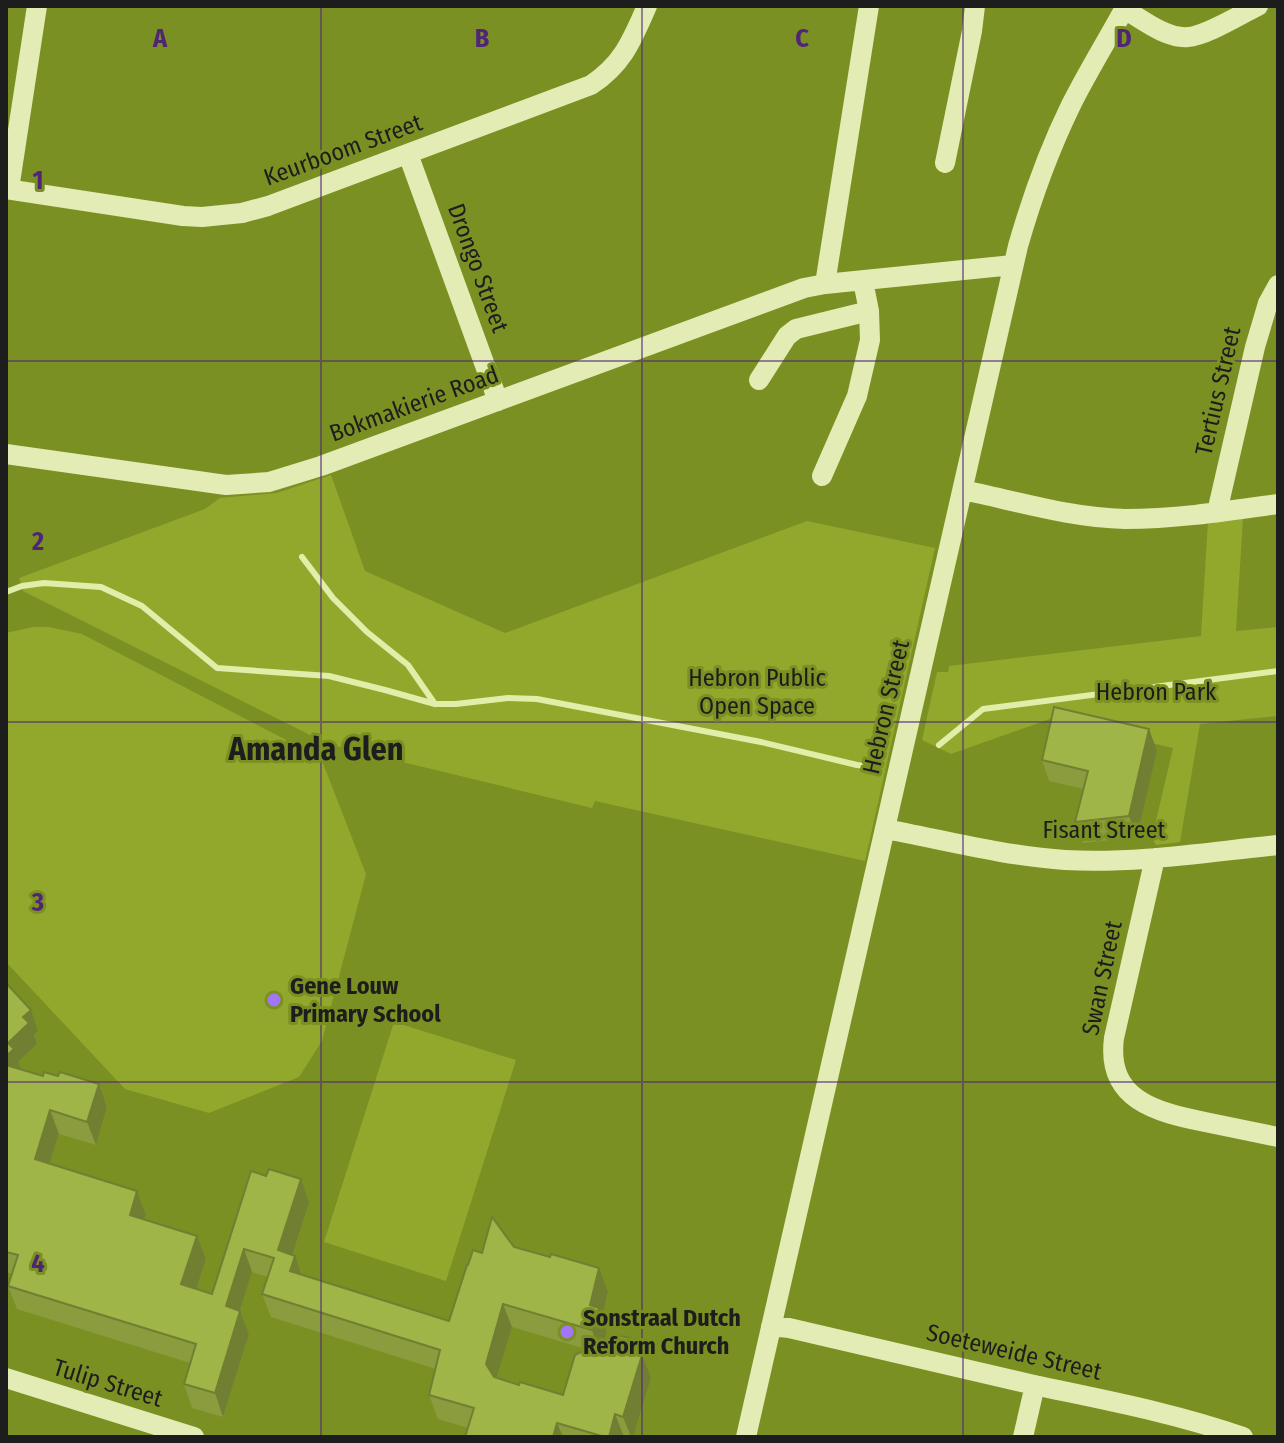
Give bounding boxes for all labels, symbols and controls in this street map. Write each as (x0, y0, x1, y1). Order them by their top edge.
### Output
text: A (152, 23, 168, 54)
text: B (475, 23, 490, 54)
text: C (795, 23, 809, 54)
text: D (1116, 23, 1132, 54)
street label: Keurboom Street (260, 108, 426, 192)
text: 1 (33, 165, 44, 196)
street label: Drongo Street (442, 200, 514, 336)
street label: Tertius Street (1190, 324, 1246, 458)
street label: Bokmakierie Road (326, 360, 502, 448)
text: 2 (31, 526, 44, 557)
street label: Hebron Street (857, 637, 915, 777)
park label: Hebron Public Open Space (688, 664, 826, 720)
park label: Hebron Park (1096, 678, 1217, 706)
district label: Amanda Glen (228, 730, 403, 768)
street label: Fisant Street (1043, 816, 1166, 844)
text: 3 (31, 887, 44, 918)
street label: Swan Street (1076, 918, 1128, 1038)
place label: Gene Louw Primary School (290, 972, 441, 1028)
marker: Gene Louw Primary School (265, 991, 283, 1009)
text: 4 (31, 1248, 45, 1279)
place label: Sonstraal Dutch Reform Church (583, 1304, 741, 1360)
street label: Soeteweide Street (924, 1318, 1104, 1386)
marker: Sonstraal Dutch Reform Church (558, 1323, 576, 1341)
street label: Tulip Street (50, 1353, 166, 1413)

